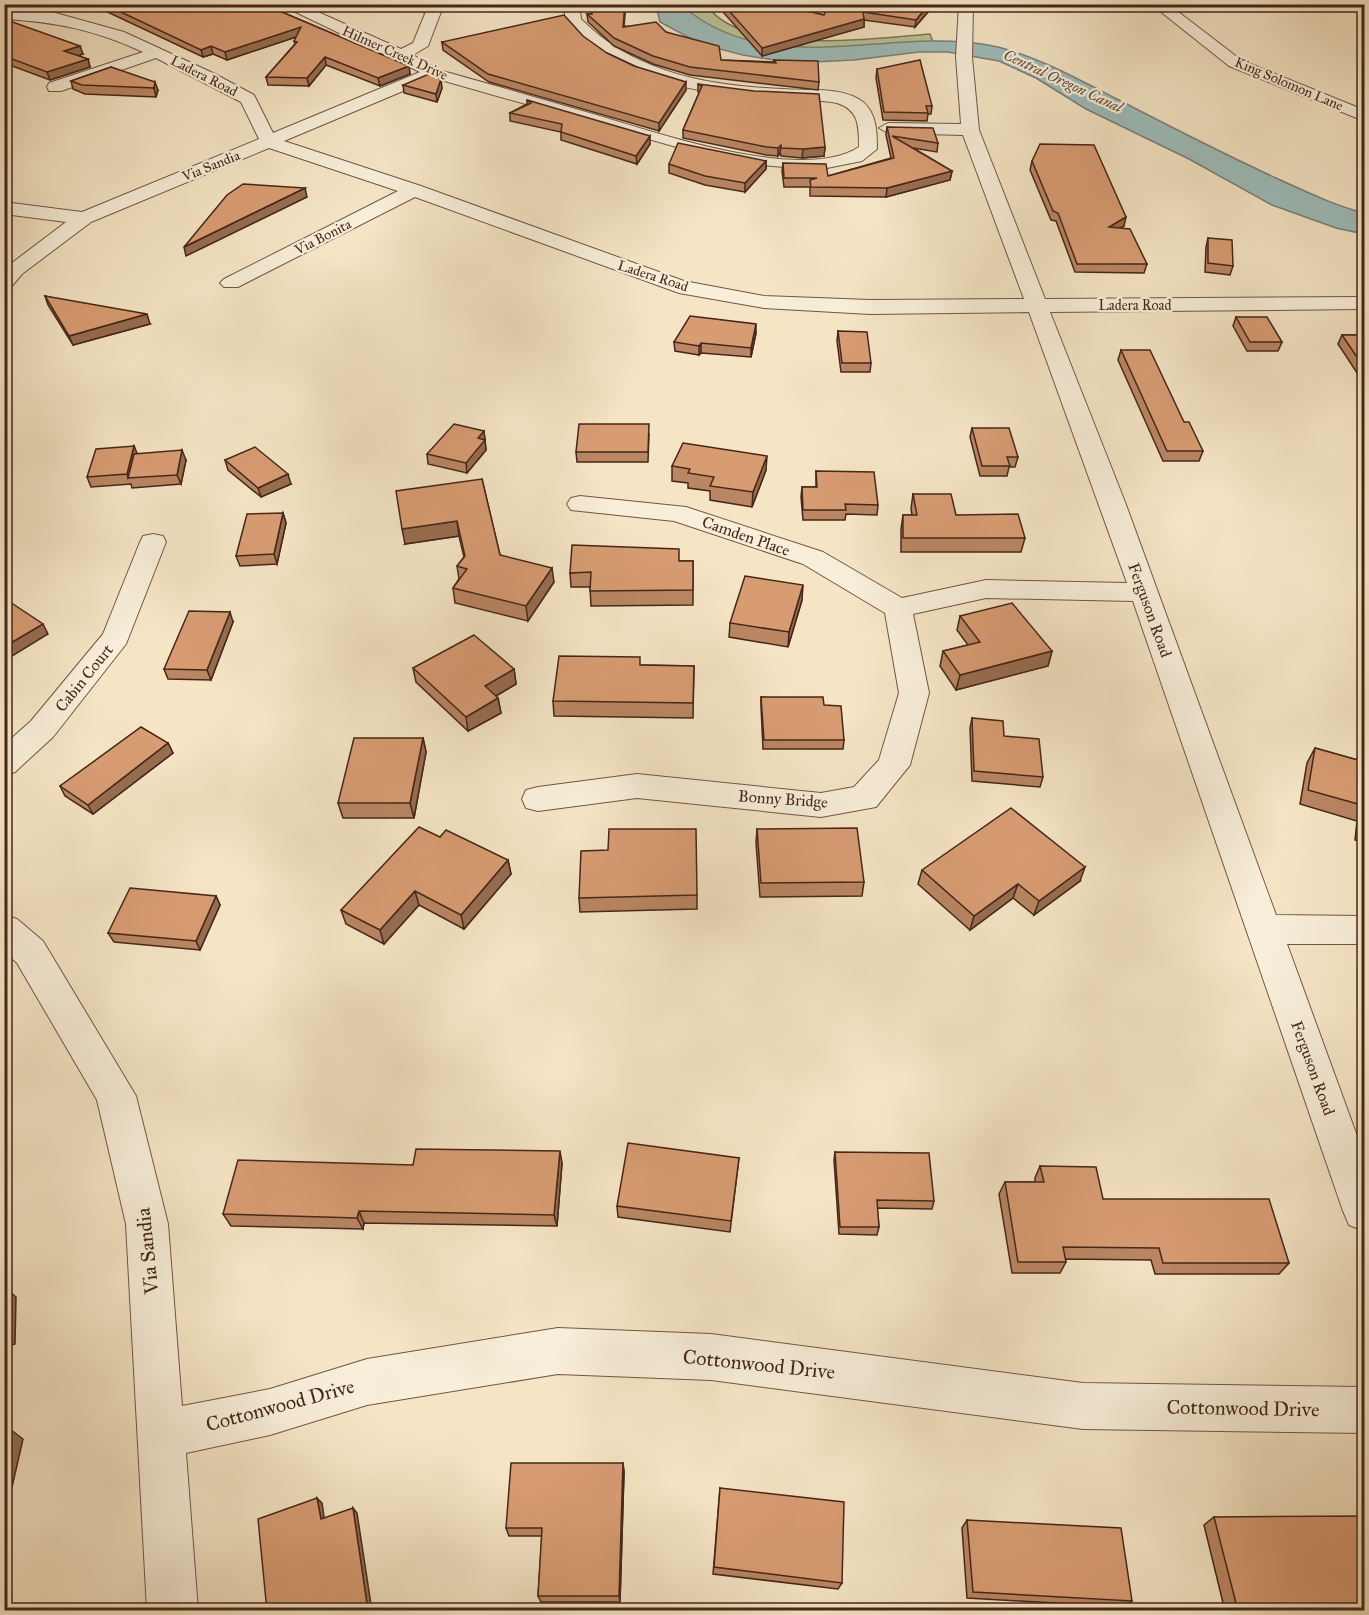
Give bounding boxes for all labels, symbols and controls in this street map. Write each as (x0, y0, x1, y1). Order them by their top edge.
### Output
street label: Hilmer Creek Drive (340, 22, 451, 84)
water label: Central Oregon Canal (1001, 46, 1127, 117)
street label: Ladera Road (168, 52, 240, 100)
street label: King Solomon Lane (1232, 54, 1346, 115)
street label: Via Sandia (179, 147, 242, 186)
street label: Via Bonita (291, 216, 354, 259)
street label: Ladera Road (616, 257, 690, 295)
street label: Ladera Road (1098, 297, 1172, 314)
street label: Camden Place (700, 512, 793, 560)
street label: Ferguson Road (1123, 560, 1176, 660)
street label: Cabin Court (51, 640, 117, 716)
street label: Bonny Bridge (738, 786, 829, 813)
street label: Ferguson Road (1286, 1018, 1339, 1118)
street label: Via Sandia (130, 1206, 164, 1296)
street label: Cottonwood Drive (682, 1344, 836, 1384)
street label: Cottonwood Drive (203, 1374, 357, 1436)
street label: Cottonwood Drive (1166, 1395, 1320, 1421)

